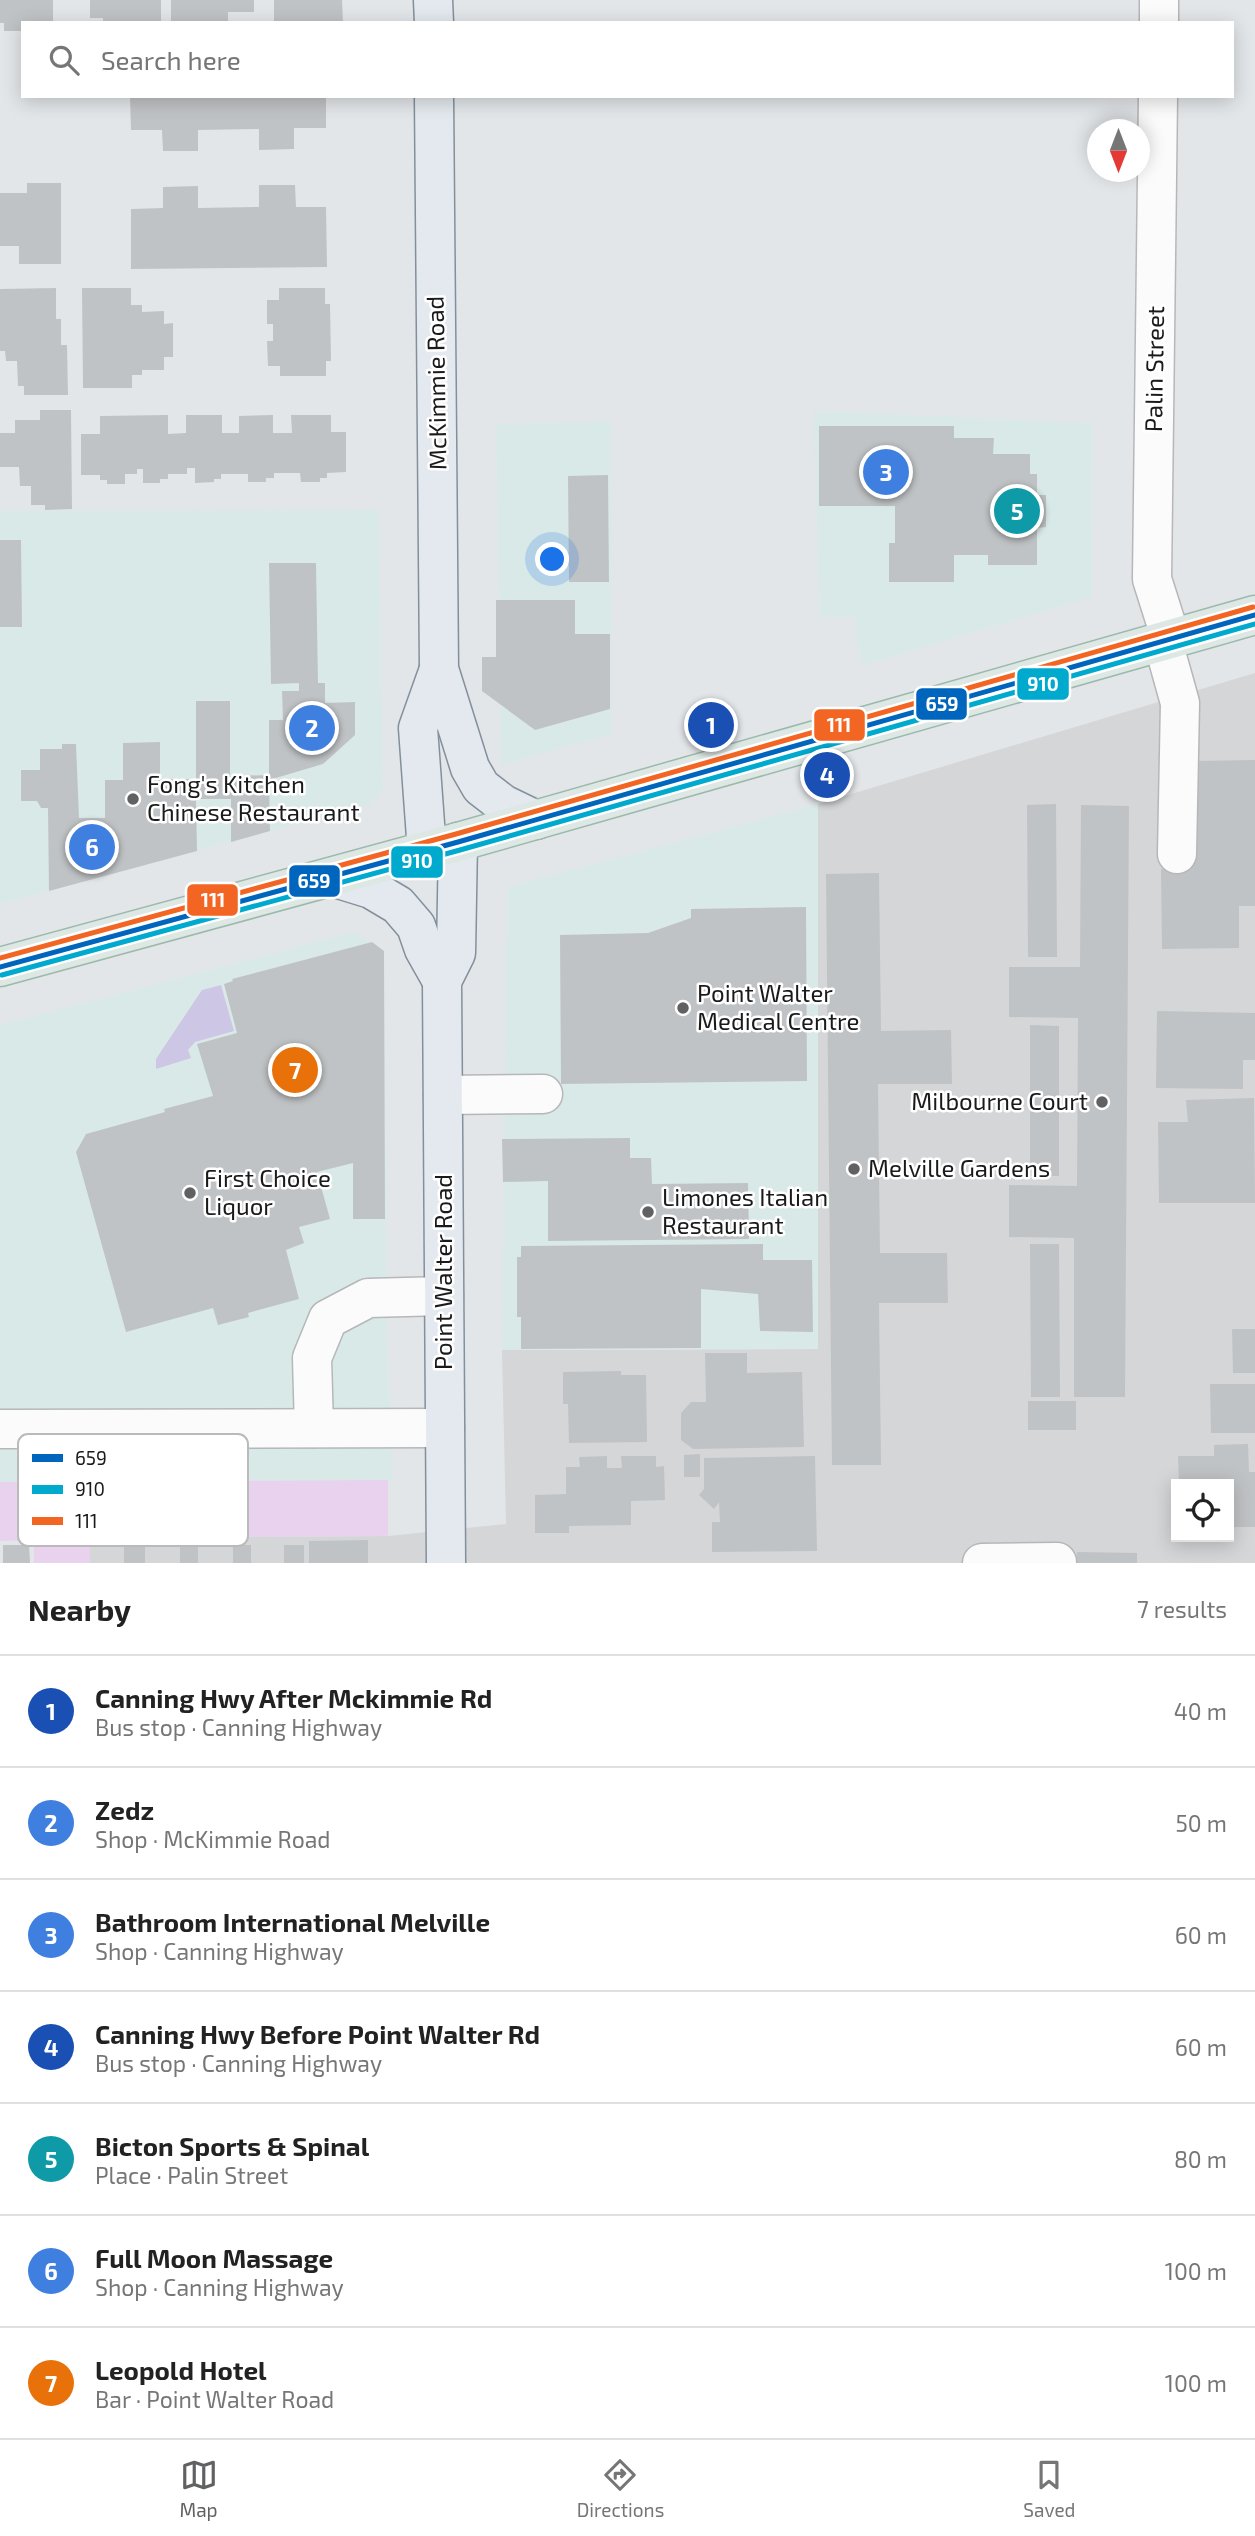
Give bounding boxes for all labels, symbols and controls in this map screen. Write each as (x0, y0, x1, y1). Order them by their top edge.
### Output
search box (21, 21, 1234, 98)
icon: search (45, 41, 83, 79)
text: Search here (101, 44, 241, 75)
north arrow (1087, 119, 1150, 182)
street label: McKimmie Road (419, 296, 452, 470)
street label: Palin Street (1138, 306, 1169, 432)
pin: 3 (863, 446, 909, 498)
pin: 5 (994, 485, 1040, 537)
your location (535, 542, 569, 576)
line badge: 910 (1016, 667, 1070, 701)
text: 910 (1027, 672, 1059, 695)
line badge: 659 (915, 687, 968, 721)
text: 659 (926, 692, 958, 715)
pin: 1 (688, 699, 734, 751)
pin: 2 (289, 702, 335, 754)
line badge: 111 (813, 708, 866, 742)
text: 111 (827, 713, 851, 736)
pin: 4 (804, 749, 850, 801)
place label: Fong's Kitchen Chinese Restaurant (147, 769, 360, 826)
marker: Fong's Kitchen Chinese Restaurant (125, 791, 141, 807)
pin: 6 (69, 821, 115, 873)
line badge: 910 (390, 845, 444, 879)
text: 910 (401, 849, 433, 872)
line badge: 659 (288, 864, 341, 898)
text: 659 (298, 869, 330, 892)
line badge: 111 (186, 883, 239, 917)
text: 111 (201, 888, 225, 911)
place label: Point Walter Medical Centre (697, 978, 859, 1035)
marker: Point Walter Medical Centre (675, 1000, 691, 1016)
pin: 7 (272, 1044, 318, 1096)
place label: Milbourne Court (911, 1086, 1088, 1115)
marker: Milbourne Court (1094, 1094, 1110, 1110)
place label: Melville Gardens (868, 1153, 1050, 1182)
marker: Melville Gardens (846, 1161, 862, 1177)
place label: First Choice Liquor (204, 1163, 331, 1220)
street label: Point Walter Road (428, 1174, 457, 1370)
place label: Limones Italian Restaurant (662, 1182, 828, 1239)
marker: First Choice Liquor (182, 1185, 198, 1201)
marker: Limones Italian Restaurant (640, 1204, 656, 1220)
legend (18, 1434, 248, 1546)
text: 659 (75, 1446, 107, 1469)
text: 910 (75, 1477, 105, 1500)
map controls (1171, 1479, 1234, 1542)
button: locate (1171, 1479, 1234, 1542)
text: 111 (75, 1509, 98, 1532)
text: Nearby (28, 1591, 131, 1627)
text: 7 results (1137, 1595, 1227, 1623)
text: Canning Hwy After Mckimmie Rd (95, 1682, 492, 1713)
text: 1 (46, 1697, 56, 1725)
text: 40 m (1174, 1697, 1227, 1725)
text: Bus stop · Canning Highway (95, 1713, 382, 1741)
text: Zedz (95, 1794, 154, 1825)
text: 2 (44, 1809, 58, 1837)
text: 50 m (1176, 1809, 1227, 1837)
text: Shop · McKimmie Road (95, 1825, 331, 1853)
text: Bathroom International Melville (95, 1906, 490, 1937)
text: 3 (44, 1921, 58, 1949)
text: 60 m (1175, 1921, 1227, 1949)
text: Shop · Canning Highway (95, 1937, 344, 1965)
text: Canning Hwy Before Point Walter Rd (95, 2018, 540, 2049)
text: 4 (44, 2033, 58, 2061)
text: 60 m (1175, 2033, 1227, 2061)
text: Bus stop · Canning Highway (95, 2049, 382, 2077)
text: Bicton Sports & Spinal (95, 2130, 369, 2161)
text: 5 (45, 2145, 57, 2173)
text: 80 m (1174, 2145, 1227, 2173)
text: Place · Palin Street (95, 2161, 288, 2189)
text: Full Moon Massage (95, 2242, 333, 2273)
text: 6 (44, 2257, 58, 2285)
text: 100 m (1165, 2257, 1227, 2285)
text: Shop · Canning Highway (95, 2273, 344, 2301)
text: Leopold Hotel (95, 2354, 267, 2385)
text: 7 (45, 2369, 57, 2397)
text: 100 m (1165, 2369, 1227, 2397)
text: Bar · Point Walter Road (95, 2385, 334, 2413)
tab: Map (180, 2456, 218, 2521)
tab: Directions (577, 2456, 664, 2521)
tab: Saved (1023, 2456, 1075, 2521)

